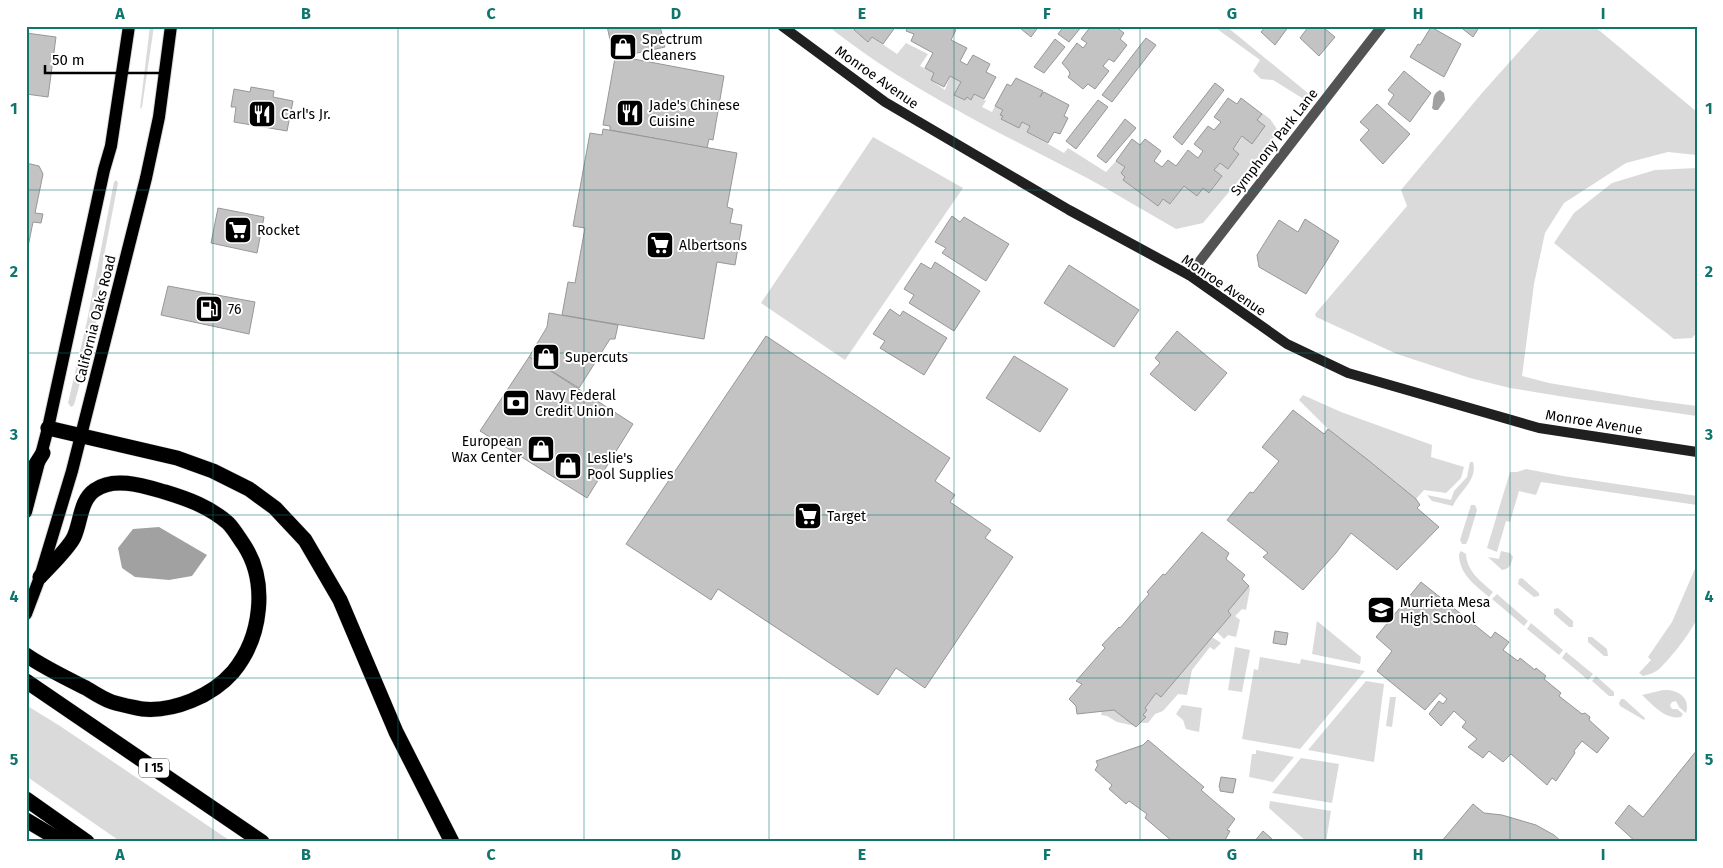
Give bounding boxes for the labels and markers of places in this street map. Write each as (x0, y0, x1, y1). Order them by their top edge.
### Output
place label: Spectrum Cleaners (642, 31, 703, 64)
shop icon: Spectrum Cleaners (608, 32, 638, 62)
place label: Jade's Chinese Cuisine (649, 97, 740, 130)
restaurant icon: Jade's Chinese Cuisine (615, 98, 645, 128)
restaurant icon: Carl's Jr. (247, 99, 277, 129)
place label: Carl's Jr. (281, 106, 331, 123)
supermarket icon: Rocket (223, 215, 253, 245)
place label: Rocket (257, 222, 301, 239)
supermarket icon: Albertsons (645, 230, 675, 260)
place label: Albertsons (679, 237, 747, 254)
fuel station icon: 76 (194, 294, 224, 324)
place label: 76 (228, 301, 241, 318)
shop icon: Supercuts (531, 342, 561, 372)
place label: Supercuts (565, 349, 628, 366)
place label: Navy Federal Credit Union (535, 387, 616, 420)
bank icon: Navy Federal Credit Union (501, 388, 531, 418)
place label: European Wax Center (451, 433, 523, 466)
shop icon: European Wax Center (526, 434, 556, 464)
place label: Leslie's Pool Supplies (587, 450, 674, 483)
shop icon: Leslie's Pool Supplies (553, 451, 583, 481)
supermarket icon: Target (793, 501, 823, 531)
place label: Target (827, 508, 867, 525)
place label: Murrieta Mesa High School (1400, 594, 1490, 627)
school or university icon: Murrieta Mesa High School (1366, 595, 1396, 625)

